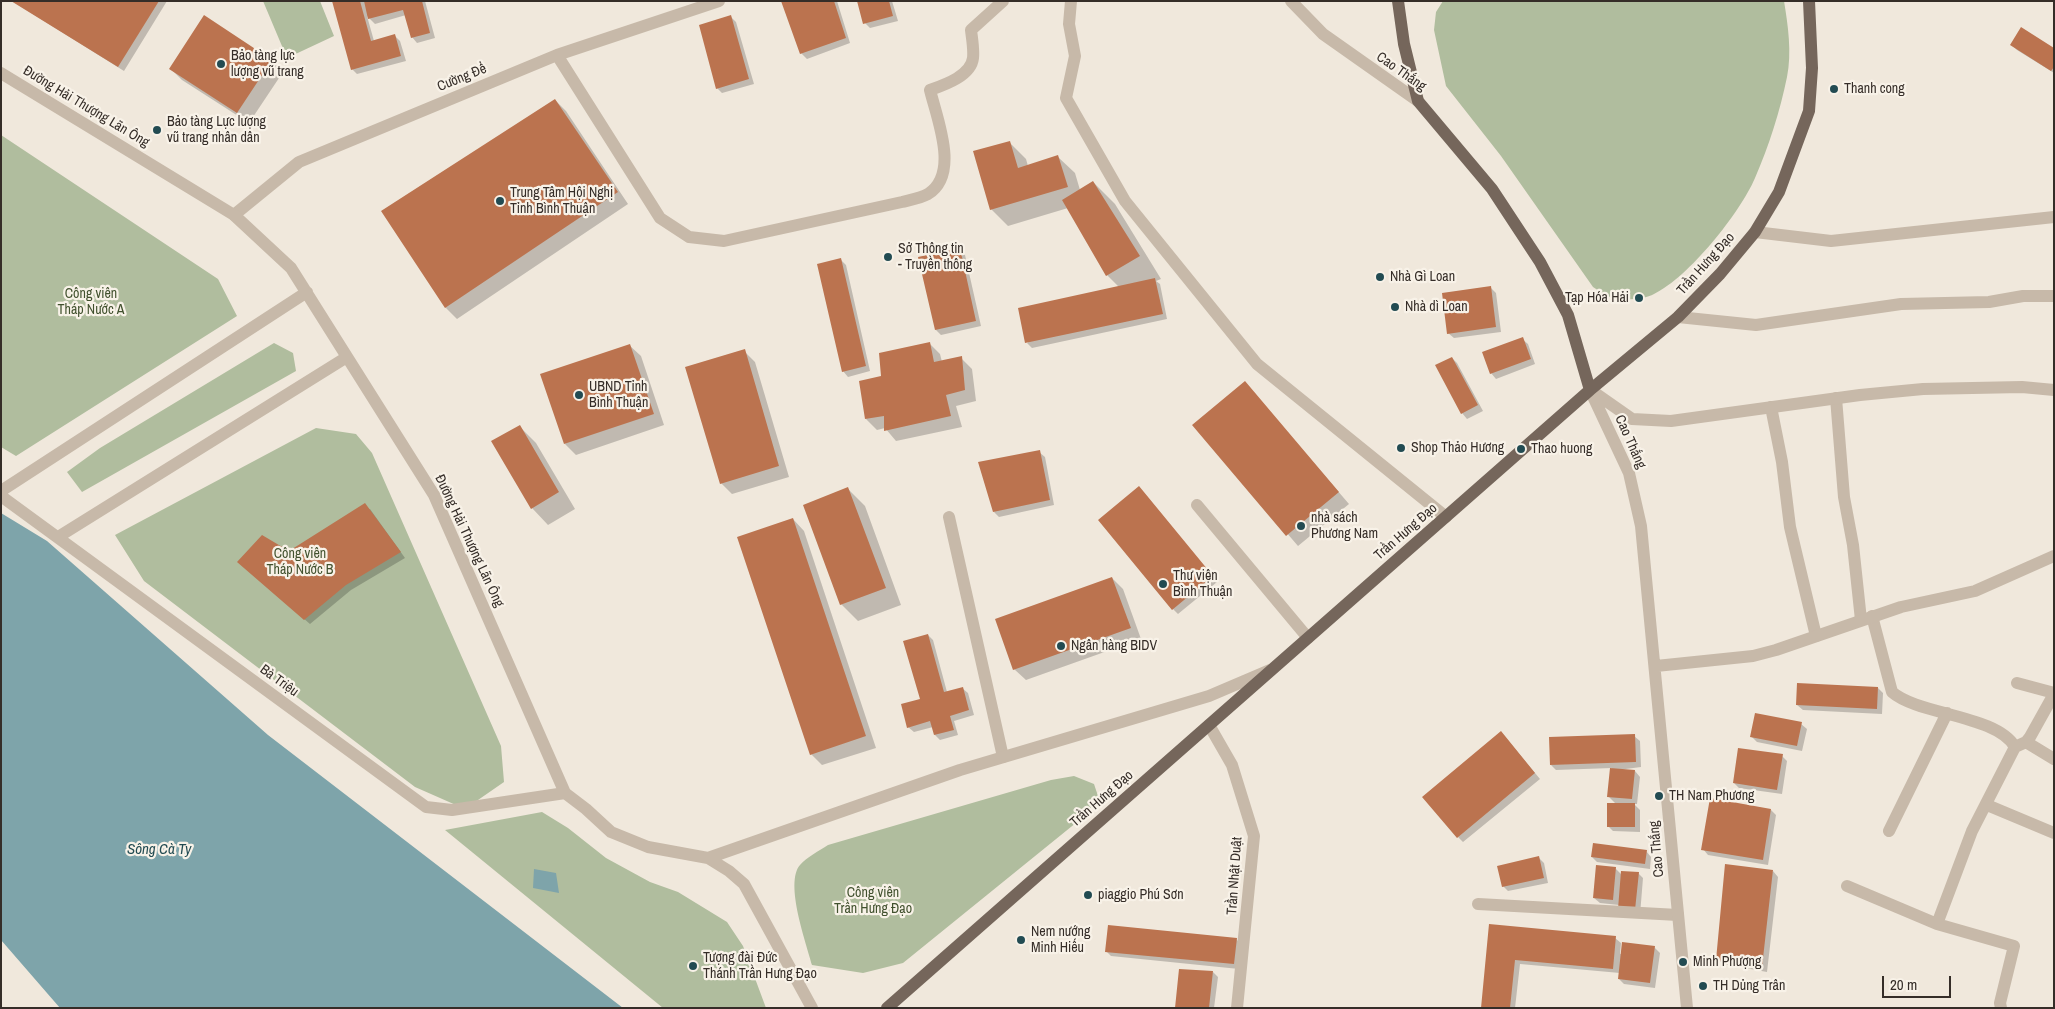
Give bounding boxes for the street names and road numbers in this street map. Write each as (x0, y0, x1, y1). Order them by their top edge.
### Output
street label: Cao Thắng (1373, 49, 1429, 95)
street label: Cường Để (435, 61, 489, 95)
street label: Đường Hải Thượng Lãn Ông (20, 63, 152, 151)
street label: Trần Hưng Đạo (1674, 229, 1738, 299)
street label: Cao Thắng (1611, 413, 1649, 471)
street label: Đường Hải Thượng Lãn Ông (431, 472, 507, 610)
street label: Trần Hưng Đạo (1371, 500, 1441, 564)
street label: Bà Triệu (256, 661, 302, 701)
street label: Trần Hưng Đạo (1067, 767, 1137, 831)
street label: Cao Thắng (1646, 820, 1668, 878)
street label: Trần Nhật Duật (1224, 836, 1246, 916)

